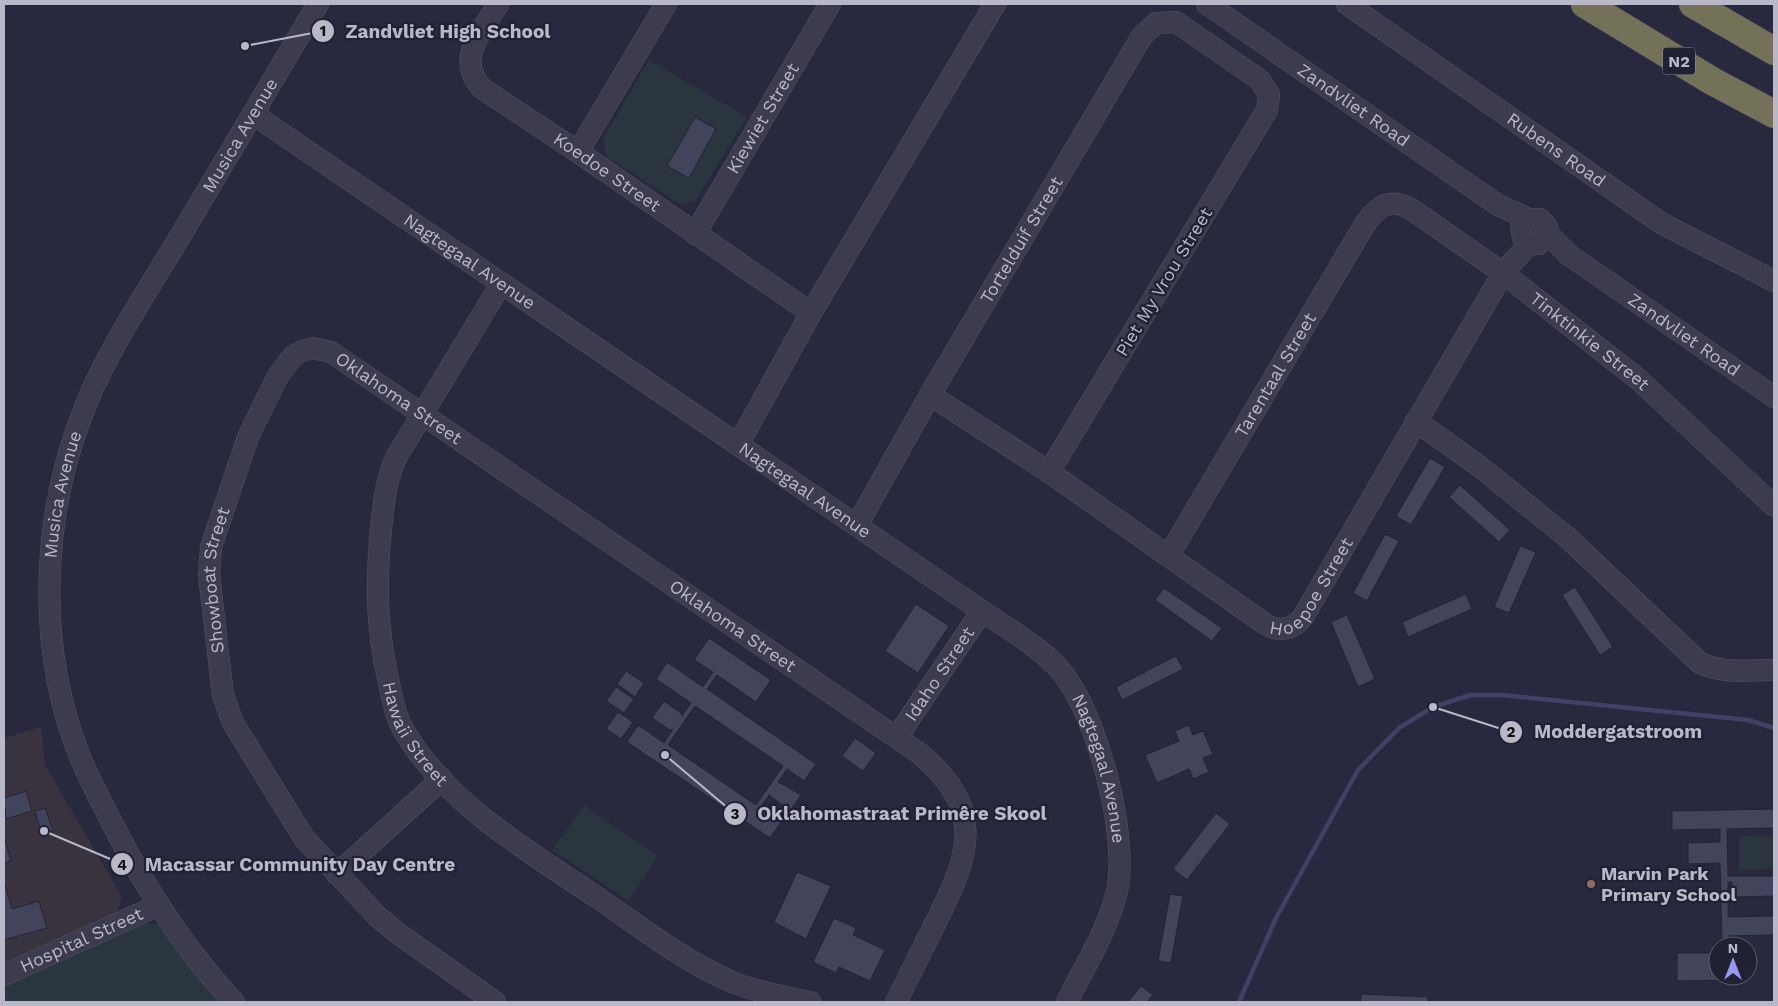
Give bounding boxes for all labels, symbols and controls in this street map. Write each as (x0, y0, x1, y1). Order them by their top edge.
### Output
callout: Zandvliet High School (310, 14, 560, 48)
text: Zandvliet High School (345, 20, 551, 43)
text: 1 (320, 22, 326, 40)
road number: N2 (1663, 48, 1695, 74)
street label: Kiewiet Street (722, 59, 803, 177)
street label: Zandvliet Road (1294, 59, 1414, 151)
street label: Musica Avenue (198, 74, 282, 196)
street label: Rubens Road (1503, 108, 1610, 191)
street label: Koedoe Street (550, 128, 665, 216)
street label: Tortelduif Street (975, 172, 1067, 307)
street label: Piet My Vrou Street (1111, 203, 1216, 360)
street label: Nagtegaal Avenue (400, 209, 540, 313)
street label: Tinktinkie Street (1526, 287, 1654, 395)
street label: Zandvliet Road (1624, 288, 1744, 380)
street label: Tarentaal Street (1230, 309, 1320, 441)
street label: Oklahoma Street (332, 347, 467, 449)
street label: Musica Avenue (40, 428, 85, 559)
street label: Nagtegaal Avenue (735, 438, 875, 542)
street label: Showboat Street (198, 504, 234, 654)
street label: Hoepoe Street (1268, 533, 1357, 639)
street label: Oklahoma Street (666, 575, 801, 676)
street label: Idaho Street (900, 622, 979, 725)
street label: Hawaii Street (379, 680, 453, 791)
street label: Nagtegaal Avenue (1068, 690, 1130, 844)
callout: Moddergatstroom (1498, 715, 1712, 749)
text: Moddergatstroom (1534, 720, 1702, 743)
text: 2 (1507, 723, 1516, 741)
callout: Oklahomastraat Primêre Skool (722, 797, 1057, 831)
text: Oklahomastraat Primêre Skool (757, 802, 1048, 825)
text: 3 (731, 805, 740, 823)
callout: Macassar Community Day Centre (110, 847, 466, 881)
text: Macassar Community Day Centre (145, 853, 455, 876)
text: 4 (117, 856, 127, 874)
place label: Marvin Park Primary School (1601, 863, 1737, 905)
marker: Marvin Park Primary School (1585, 878, 1597, 890)
street label: Hospital Street (17, 903, 146, 976)
north arrow (1708, 936, 1758, 986)
text: N (1728, 940, 1738, 956)

